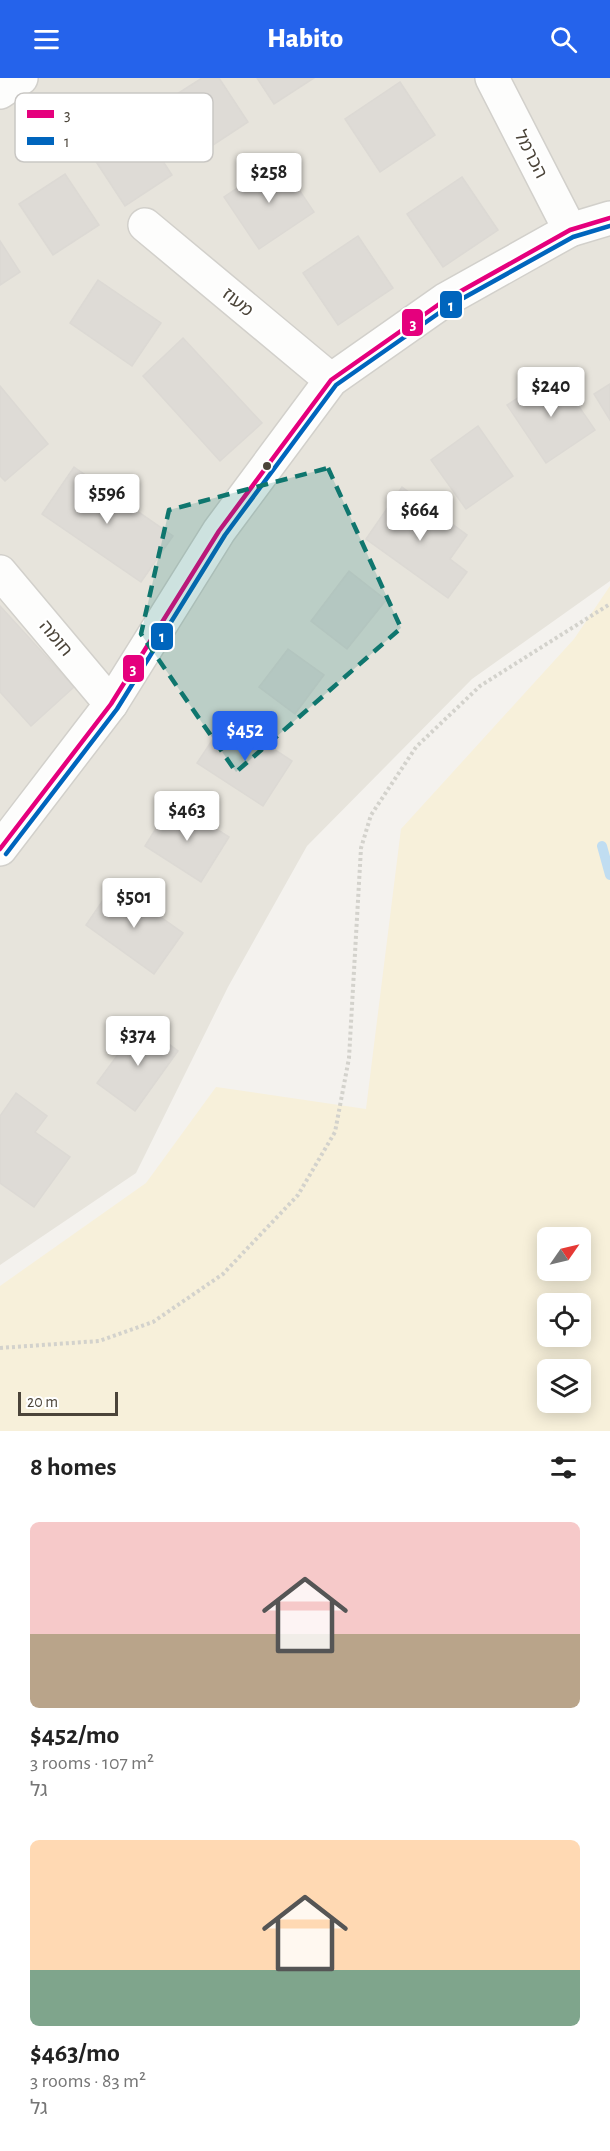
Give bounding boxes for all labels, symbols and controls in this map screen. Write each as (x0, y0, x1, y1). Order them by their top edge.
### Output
icon: menu (30, 23, 63, 56)
icon: search (547, 23, 580, 56)
text: Habito (267, 25, 343, 52)
legend (15, 93, 213, 162)
text: 3 (64, 107, 71, 123)
street label: הכרמל (510, 127, 551, 181)
text: 1 (64, 134, 70, 150)
pin: $258 (233, 153, 305, 204)
text: $258 (251, 162, 287, 182)
street label: מעוז (219, 285, 256, 321)
line badge: 1 (439, 290, 463, 319)
text: 1 (448, 298, 454, 314)
line badge: 3 (401, 308, 424, 337)
text: 3 (410, 316, 417, 332)
pin: $240 (515, 367, 587, 418)
text: $240 (532, 376, 570, 396)
unlabelled marker (261, 460, 273, 472)
pin: $596 (71, 474, 143, 525)
text: $596 (89, 483, 125, 503)
pin: $664 (384, 491, 456, 542)
text: $664 (401, 500, 439, 520)
street label: חומה (35, 617, 75, 660)
line badge: 1 (150, 622, 174, 651)
text: 1 (159, 629, 165, 645)
line badge: 3 (122, 654, 145, 683)
text: 3 (130, 661, 137, 677)
pin: $452 (209, 711, 281, 762)
text: $452 (226, 720, 264, 740)
pin: $463 (151, 791, 223, 842)
text: $463 (168, 800, 206, 820)
pin: $501 (98, 878, 170, 929)
text: $501 (116, 887, 152, 907)
pin: $374 (102, 1016, 174, 1067)
text: $374 (120, 1025, 156, 1045)
north arrow (537, 1227, 591, 1281)
map controls (537, 1227, 591, 1413)
button: locate (537, 1293, 591, 1347)
button: layers (537, 1359, 591, 1413)
scale bar (18, 1389, 118, 1416)
text: 20 m (27, 1394, 58, 1410)
icon: filters (547, 1451, 580, 1484)
text: 8 homes (30, 1454, 117, 1480)
icon: home (251, 1561, 359, 1669)
text: $452/mo (30, 1722, 119, 1748)
text: 3 rooms · 107 m² (30, 1753, 154, 1773)
text: גל (30, 1780, 48, 1800)
icon: home (251, 1879, 359, 1987)
text: $463/mo (30, 2040, 120, 2066)
text: 3 rooms · 83 m² (30, 2071, 146, 2091)
text: גל (30, 2098, 48, 2118)

